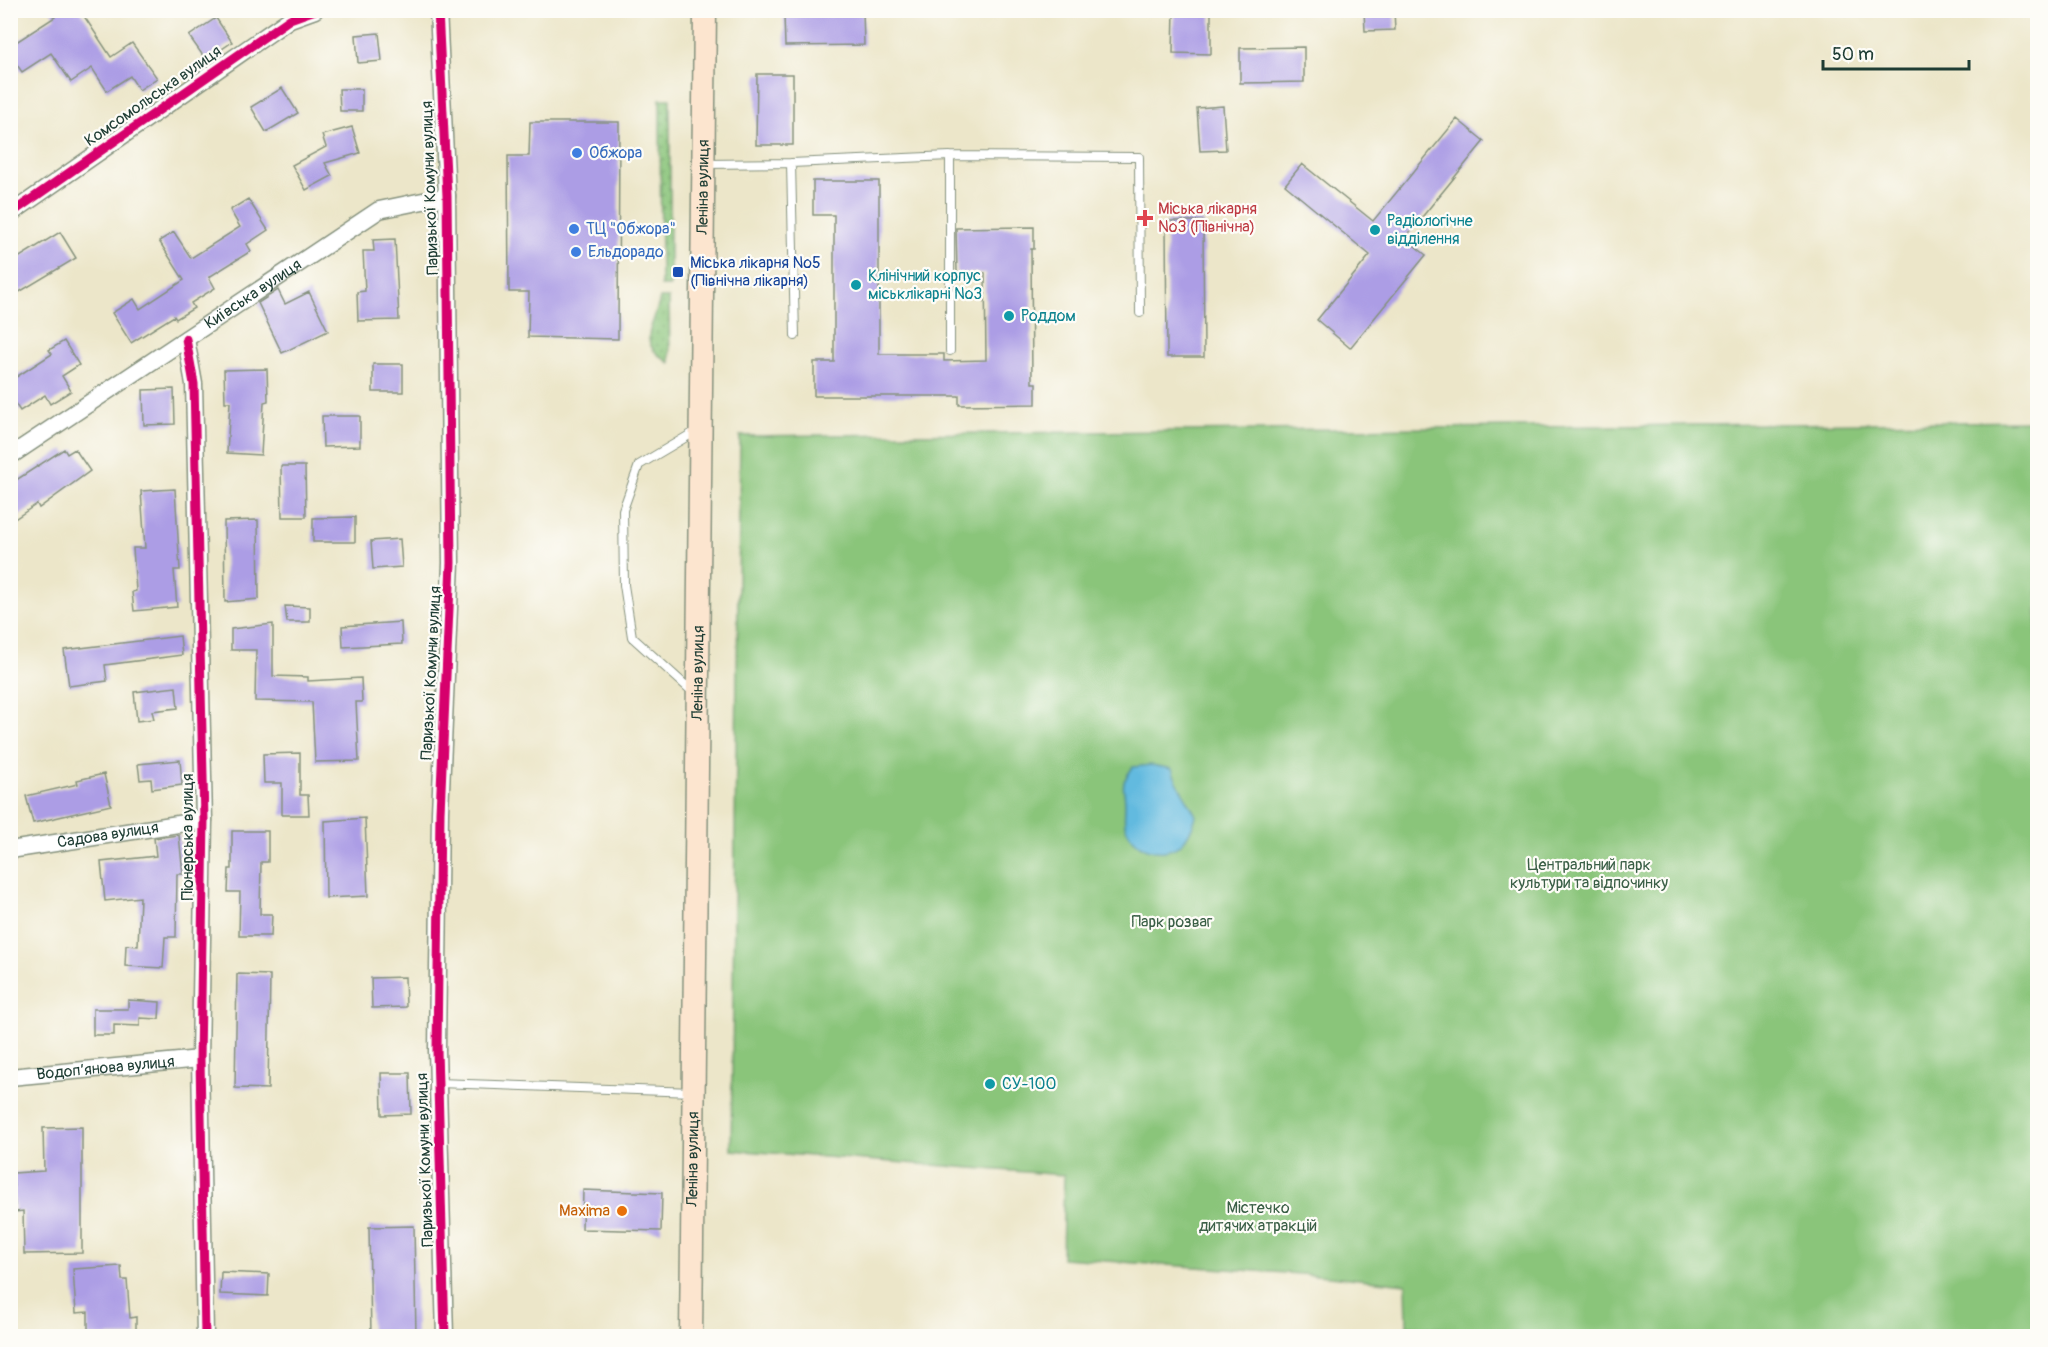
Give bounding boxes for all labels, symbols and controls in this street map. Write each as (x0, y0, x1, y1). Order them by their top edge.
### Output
scale bar (1823, 33, 1968, 71)
street label: Комсомольська вулиця (81, 41, 225, 151)
text: 50 m (1832, 43, 1874, 66)
street label: Паризької Комуни вулиця (417, 101, 443, 275)
street label: Леніна вулиця (693, 139, 714, 236)
place label: Обжора (589, 143, 642, 163)
marker: Обжора (570, 146, 584, 160)
place label: Міська лікарня №3 (Північна) (1158, 199, 1257, 237)
marker: Міська лікарня №3 (Північна) (1136, 209, 1154, 227)
place label: Радіологічне відділення (1387, 211, 1473, 249)
place label: ТЦ "Обжора" (586, 219, 676, 239)
marker: ТЦ "Обжора" (567, 222, 581, 236)
marker: Радіологічне відділення (1368, 223, 1382, 237)
place label: Ельдорадо (588, 242, 664, 262)
marker: Ельдорадо (569, 245, 583, 259)
place label: Міська лікарня №5 (Північна лікарня) (690, 253, 821, 291)
street label: Київська вулиця (201, 255, 305, 333)
marker: Міська лікарня №5 (Північна лікарня) (671, 265, 685, 279)
place label: Клінічний корпус міськлікарні №3 (868, 266, 982, 304)
marker: Клінічний корпус міськлікарні №3 (849, 278, 863, 292)
place label: Роддом (1021, 306, 1076, 326)
marker: Роддом (1002, 309, 1016, 323)
street label: Паризької Комуни вулиця (416, 586, 446, 760)
street label: Леніна вулиця (687, 625, 709, 722)
street label: Піонерська вулиця (178, 774, 198, 900)
street label: Садова вулиця (56, 817, 160, 853)
park label: Центральний парк культури та відпочинку (1510, 855, 1668, 893)
park label: Парк розваг (1132, 912, 1213, 932)
street label: Водоп’янова вулиця (36, 1051, 175, 1084)
street label: Паризької Комуни вулиця (412, 1073, 438, 1247)
place label: СУ-100 (1002, 1074, 1056, 1094)
marker: СУ-100 (983, 1077, 997, 1091)
street label: Леніна вулиця (682, 1111, 703, 1208)
park label: Містечко дитячих атракцій (1199, 1198, 1317, 1236)
place label: Maxima (559, 1201, 610, 1221)
marker: Maxima (615, 1204, 629, 1218)

